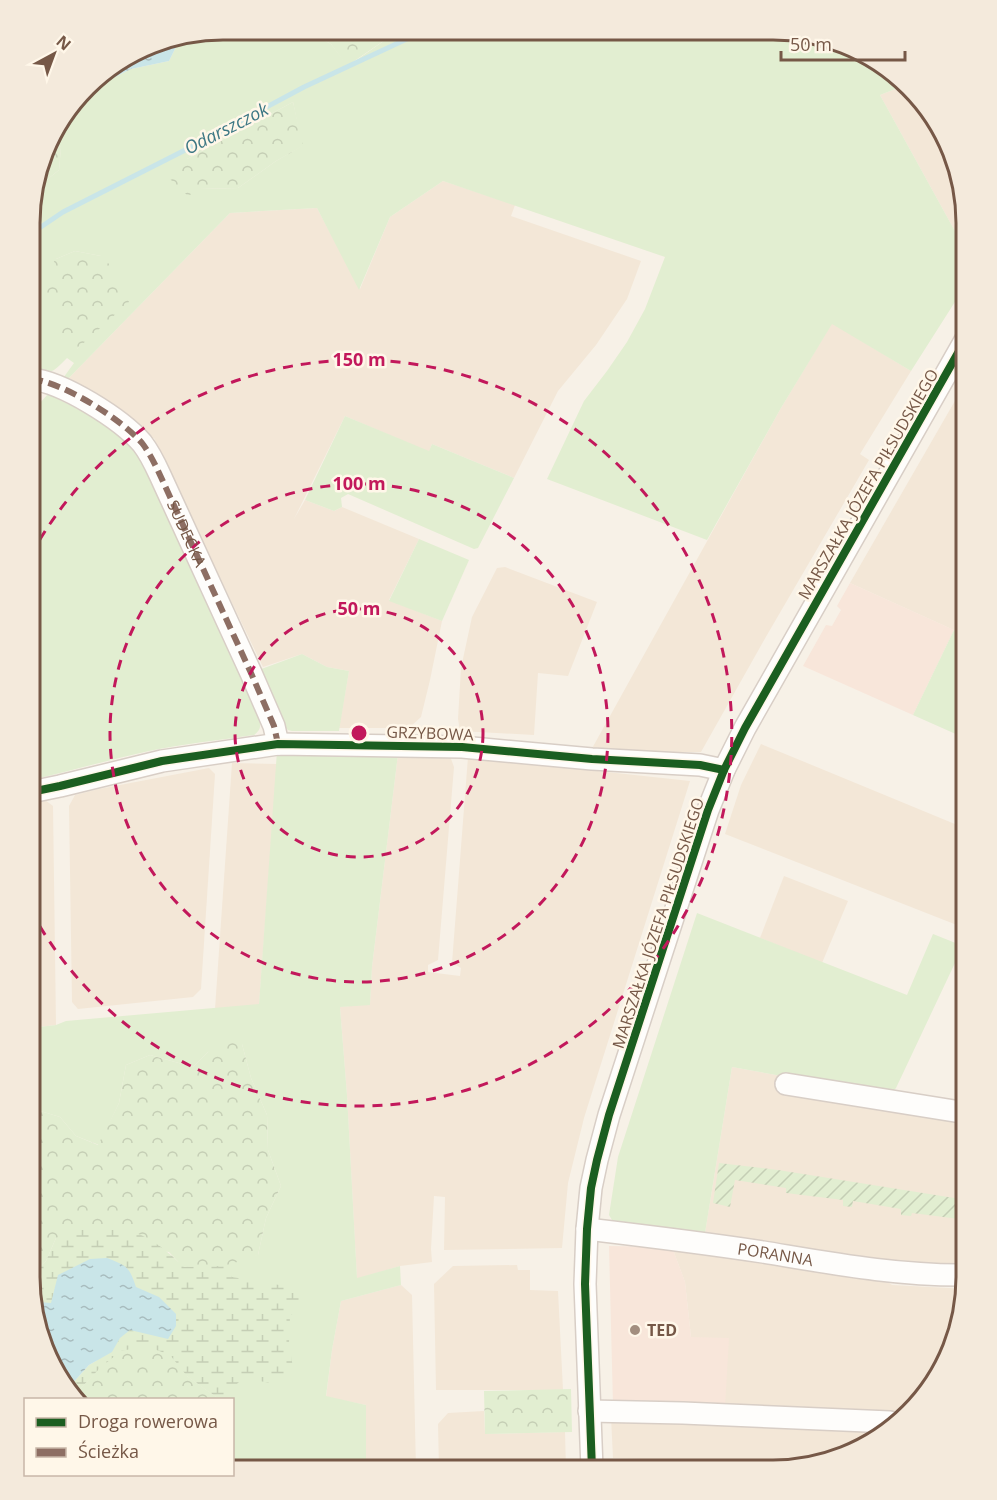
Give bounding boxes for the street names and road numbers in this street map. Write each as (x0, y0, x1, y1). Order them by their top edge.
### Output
street label: MARSZAŁKA JÓZEFA PIŁSUDSKIEGO (793, 365, 943, 603)
street label: SUDECKA (162, 497, 212, 571)
street label: GRZYBOWA (386, 720, 475, 746)
street label: MARSZAŁKA JÓZEFA PIŁSUDSKIEGO (607, 795, 709, 1051)
street label: PORANNA (736, 1237, 816, 1271)

